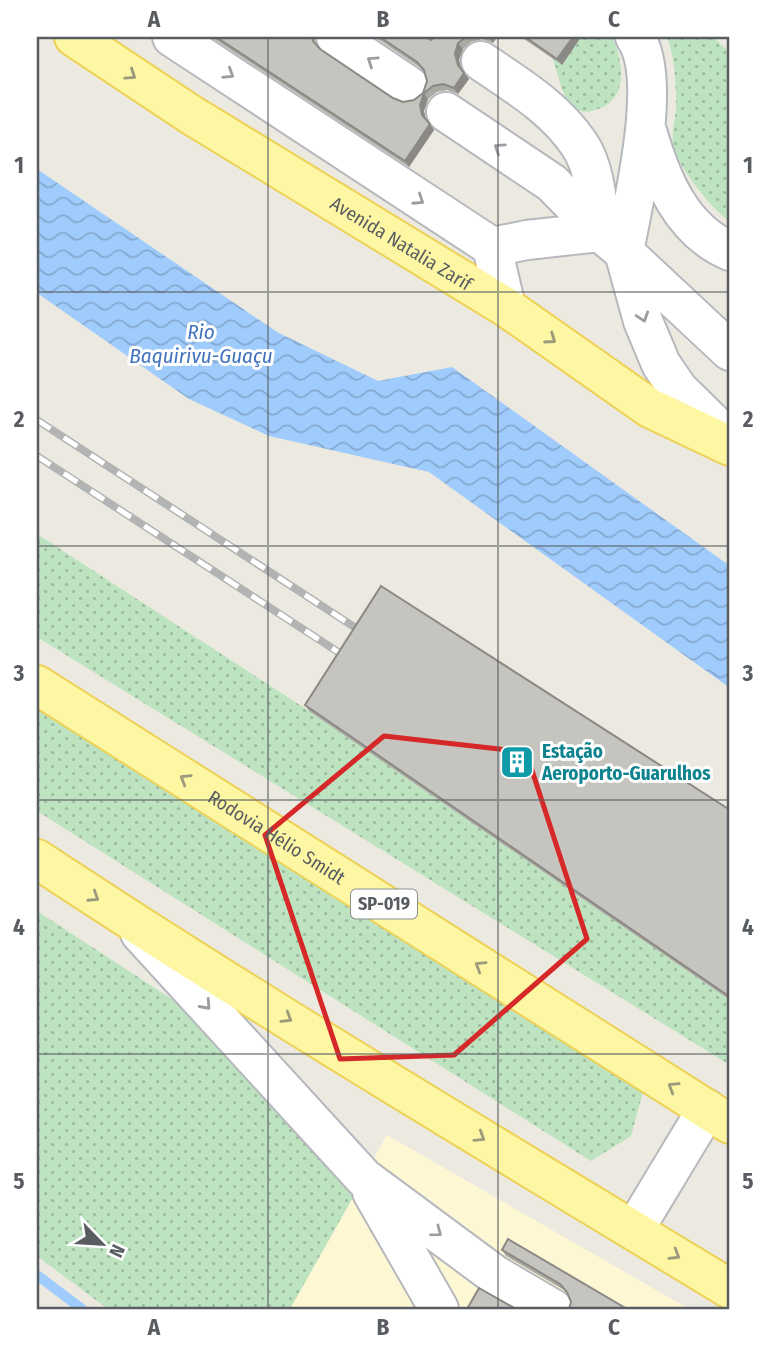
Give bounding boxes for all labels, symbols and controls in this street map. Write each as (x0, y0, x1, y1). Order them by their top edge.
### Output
text: A (147, 5, 161, 33)
text: B (377, 5, 390, 33)
text: C (608, 5, 620, 33)
one-way arrow (367, 57, 380, 70)
one-way arrow (123, 66, 136, 79)
one-way arrow (222, 66, 235, 79)
one-way arrow (494, 143, 507, 156)
text: 1 (14, 151, 24, 179)
text: 1 (743, 151, 753, 179)
street label: Avenida Natalia Zarif (326, 191, 477, 296)
one-way arrow (411, 191, 424, 204)
one-way arrow (634, 311, 649, 323)
water label: Rio Baquirivu-Guaçu (129, 319, 273, 369)
one-way arrow (543, 331, 556, 343)
text: 2 (13, 405, 25, 433)
text: 2 (742, 405, 754, 433)
text: 3 (13, 659, 25, 687)
text: 3 (742, 659, 754, 687)
place label: Estação Aeroporto-Guarulhos (541, 740, 711, 785)
building icon: Estação Aeroporto-Guarulhos (498, 743, 536, 781)
one-way arrow (179, 774, 192, 787)
street label: Rodovia Hélio Smidt (204, 785, 350, 889)
one-way arrow (86, 889, 99, 901)
road number: SP-019 (351, 890, 417, 918)
text: 4 (13, 913, 25, 941)
text: 4 (742, 913, 754, 941)
one-way arrow (475, 961, 488, 974)
one-way arrow (198, 997, 210, 1010)
one-way arrow (279, 1009, 292, 1022)
one-way arrow (667, 1083, 680, 1096)
one-way arrow (472, 1129, 485, 1142)
text: 5 (13, 1167, 25, 1195)
text: 5 (742, 1167, 754, 1195)
north arrow (66, 1210, 136, 1280)
one-way arrow (429, 1224, 442, 1236)
text: N (104, 1241, 130, 1261)
one-way arrow (667, 1247, 680, 1260)
text: A (147, 1313, 161, 1341)
text: B (377, 1313, 390, 1341)
text: C (608, 1313, 620, 1341)

